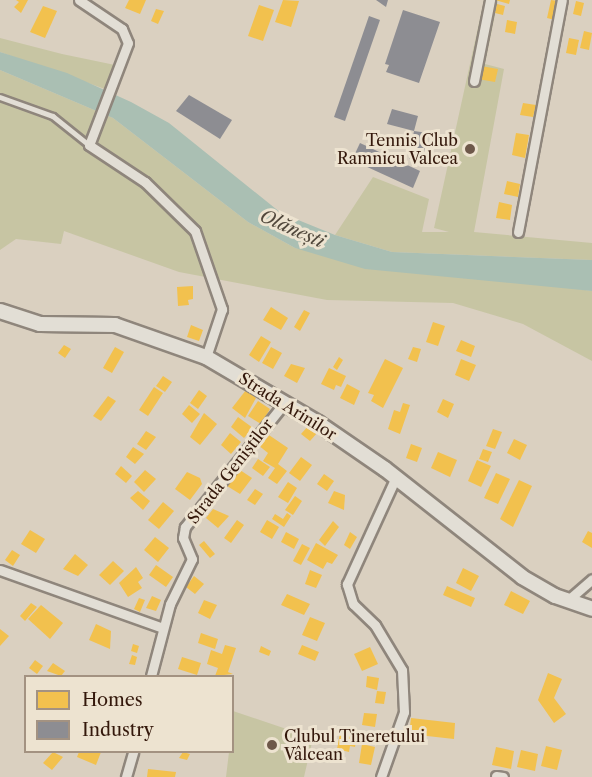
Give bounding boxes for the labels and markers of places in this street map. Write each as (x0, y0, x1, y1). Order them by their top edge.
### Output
place label: Tennis Club Ramnicu Valcea (336, 130, 458, 168)
marker: Tennis Club Ramnicu Valcea (463, 142, 477, 156)
place label: Clubul Tineretului Vâlcean (284, 726, 426, 764)
marker: Clubul Tineretului Vâlcean (265, 738, 279, 752)

